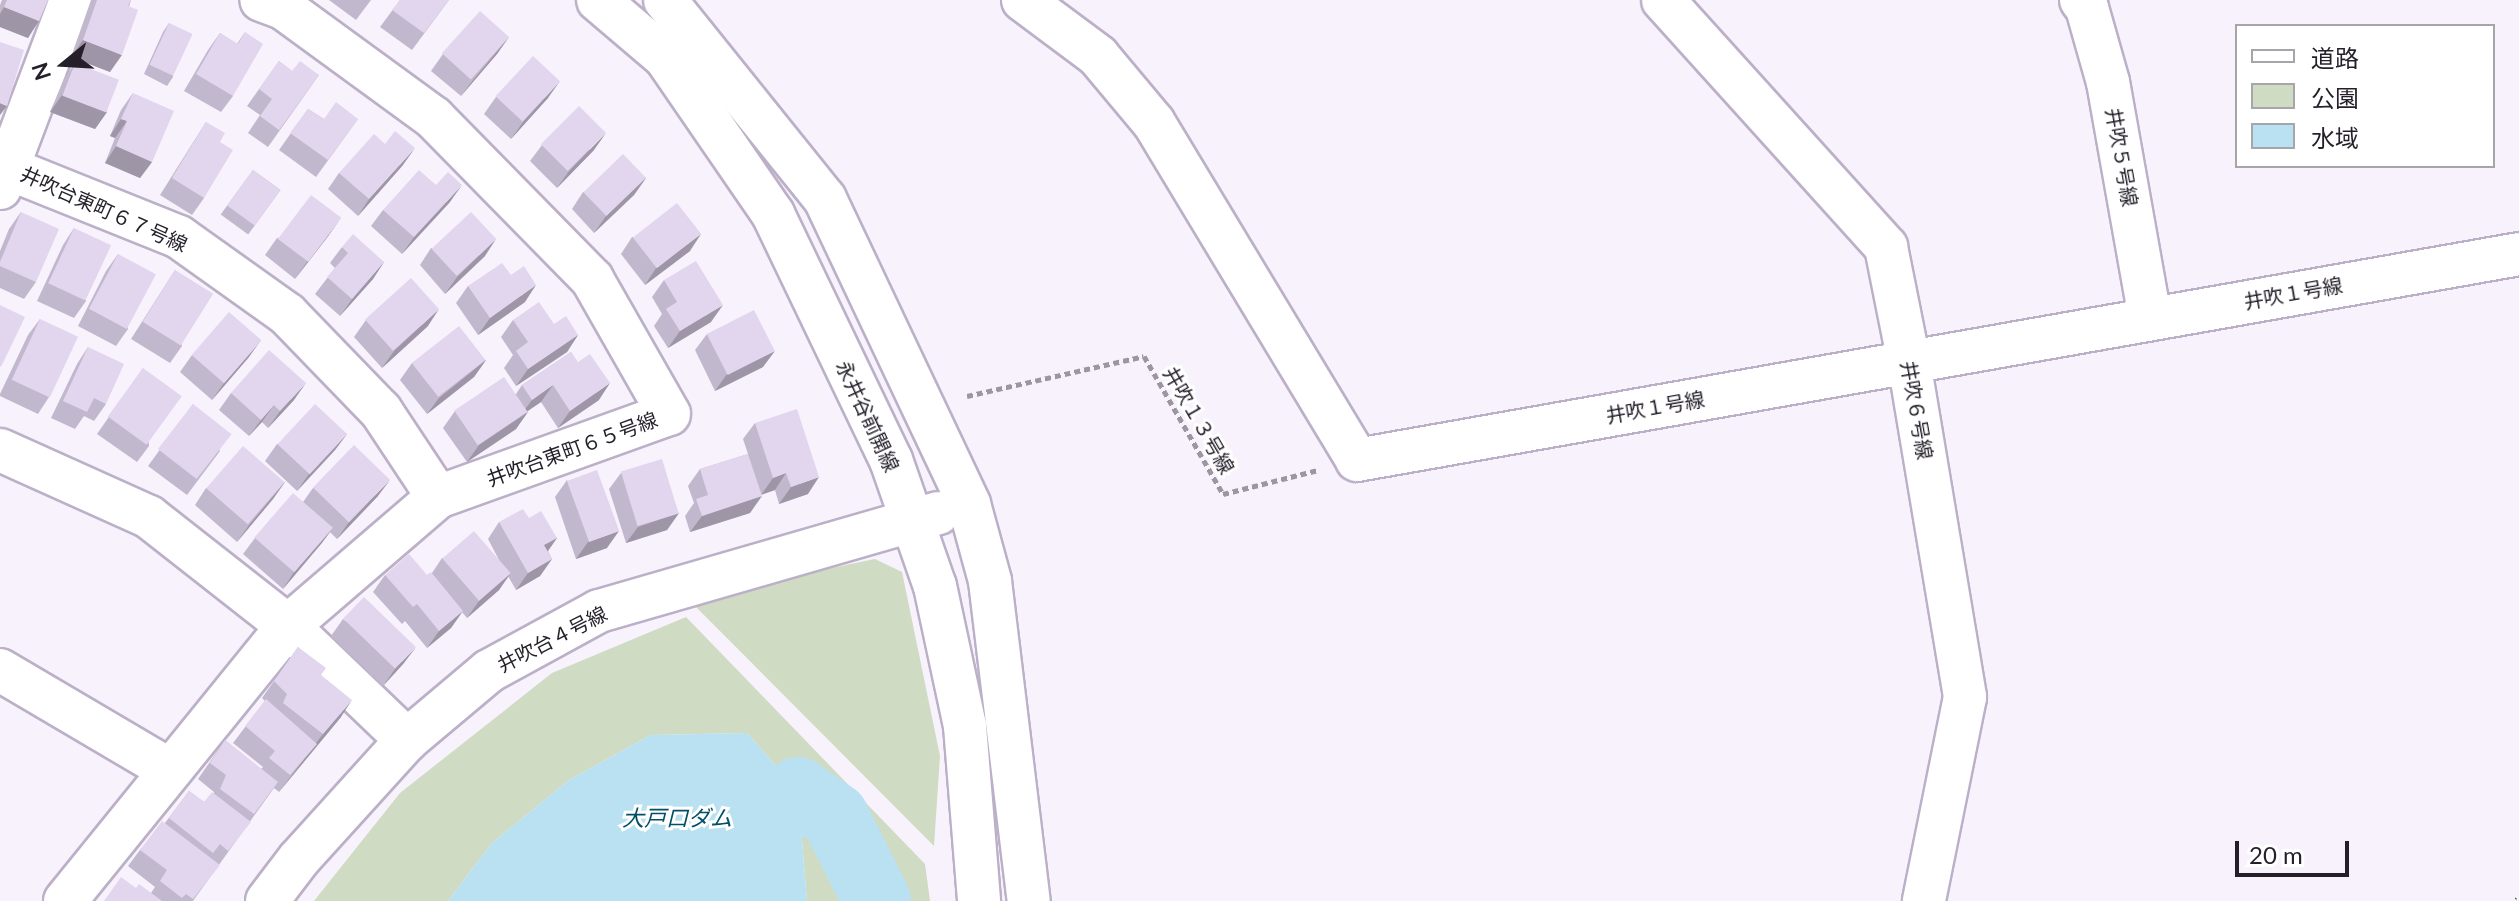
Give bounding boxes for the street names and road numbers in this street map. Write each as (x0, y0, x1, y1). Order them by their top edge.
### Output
street label: 井吹５号線 (2101, 106, 2143, 208)
street label: 井吹台東町６７号線 (17, 161, 191, 257)
street label: 井吹１号線 (2242, 272, 2344, 314)
street label: 永井谷前開線 (832, 357, 904, 475)
street label: 井吹６号線 (1896, 359, 1938, 461)
street label: 井吹１３号線 (1159, 362, 1239, 478)
street label: 井吹１号線 (1604, 386, 1706, 428)
street label: 井吹台東町６５号線 (483, 407, 661, 491)
street label: 井吹台４号線 (493, 601, 611, 677)

